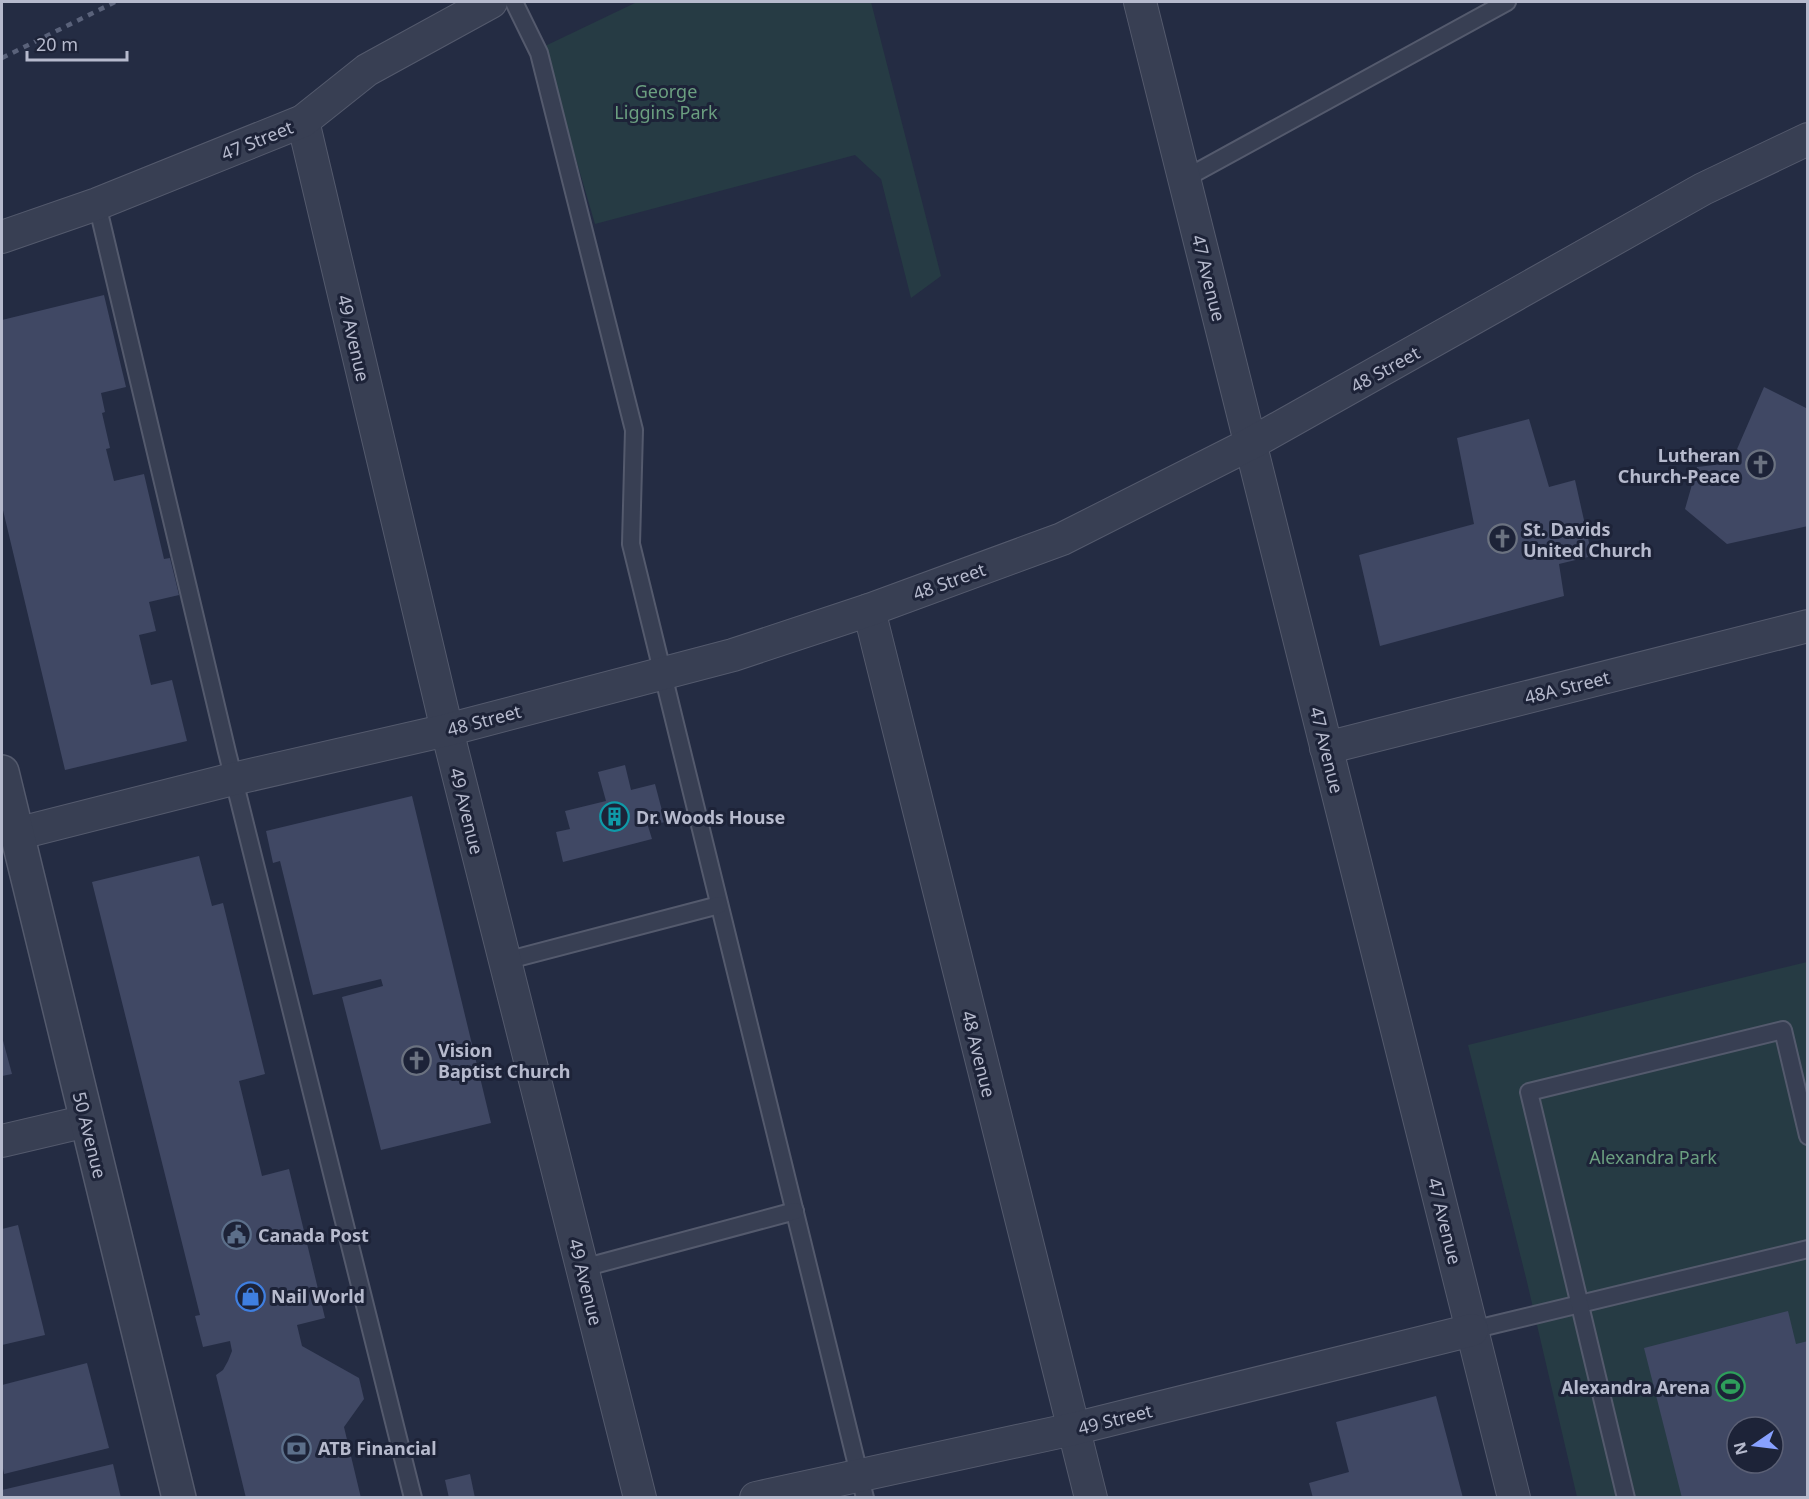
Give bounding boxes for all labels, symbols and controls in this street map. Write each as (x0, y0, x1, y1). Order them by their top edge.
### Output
scale bar (27, 24, 128, 62)
text: 20 m (36, 32, 78, 56)
park label: George Liggins Park (614, 79, 718, 124)
street label: 47 Street (217, 115, 297, 165)
street label: 47 Avenue (1187, 232, 1231, 324)
street label: 49 Avenue (332, 292, 376, 384)
street label: 48 Street (1346, 340, 1424, 398)
place label: Lutheran Church-Peace (1618, 443, 1740, 488)
church icon: Lutheran Church-Peace (1745, 449, 1777, 481)
place label: St. Davids United Church (1523, 517, 1652, 562)
church icon: St. Davids United Church (1486, 523, 1518, 555)
street label: 48 Street (909, 557, 989, 605)
street label: 48A Street (1522, 665, 1613, 709)
street label: 48 Street (444, 699, 524, 741)
street label: 47 Avenue (1305, 704, 1349, 796)
street label: 49 Avenue (445, 765, 489, 857)
building icon: Dr. Woods House (599, 801, 631, 833)
place label: Dr. Woods House (636, 805, 785, 829)
street label: 48 Avenue (957, 1008, 1001, 1100)
place label: Vision Baptist Church (438, 1038, 570, 1083)
church icon: Vision Baptist Church (401, 1044, 433, 1076)
street label: 50 Avenue (68, 1089, 112, 1181)
park label: Alexandra Park (1589, 1145, 1717, 1169)
street label: 47 Avenue (1423, 1175, 1467, 1267)
public building icon: Canada Post (221, 1219, 253, 1251)
place label: Canada Post (258, 1223, 369, 1247)
street label: 49 Avenue (564, 1236, 608, 1328)
shop icon: Nail World (234, 1280, 266, 1312)
place label: Nail World (271, 1284, 365, 1308)
sports icon: Alexandra Arena (1715, 1371, 1747, 1403)
place label: Alexandra Arena (1561, 1375, 1710, 1399)
street label: 49 Street (1075, 1398, 1155, 1440)
north arrow (1725, 1415, 1785, 1475)
bank icon: ATB Financial (281, 1432, 313, 1464)
place label: ATB Financial (318, 1436, 437, 1460)
text: N (1728, 1440, 1753, 1458)

